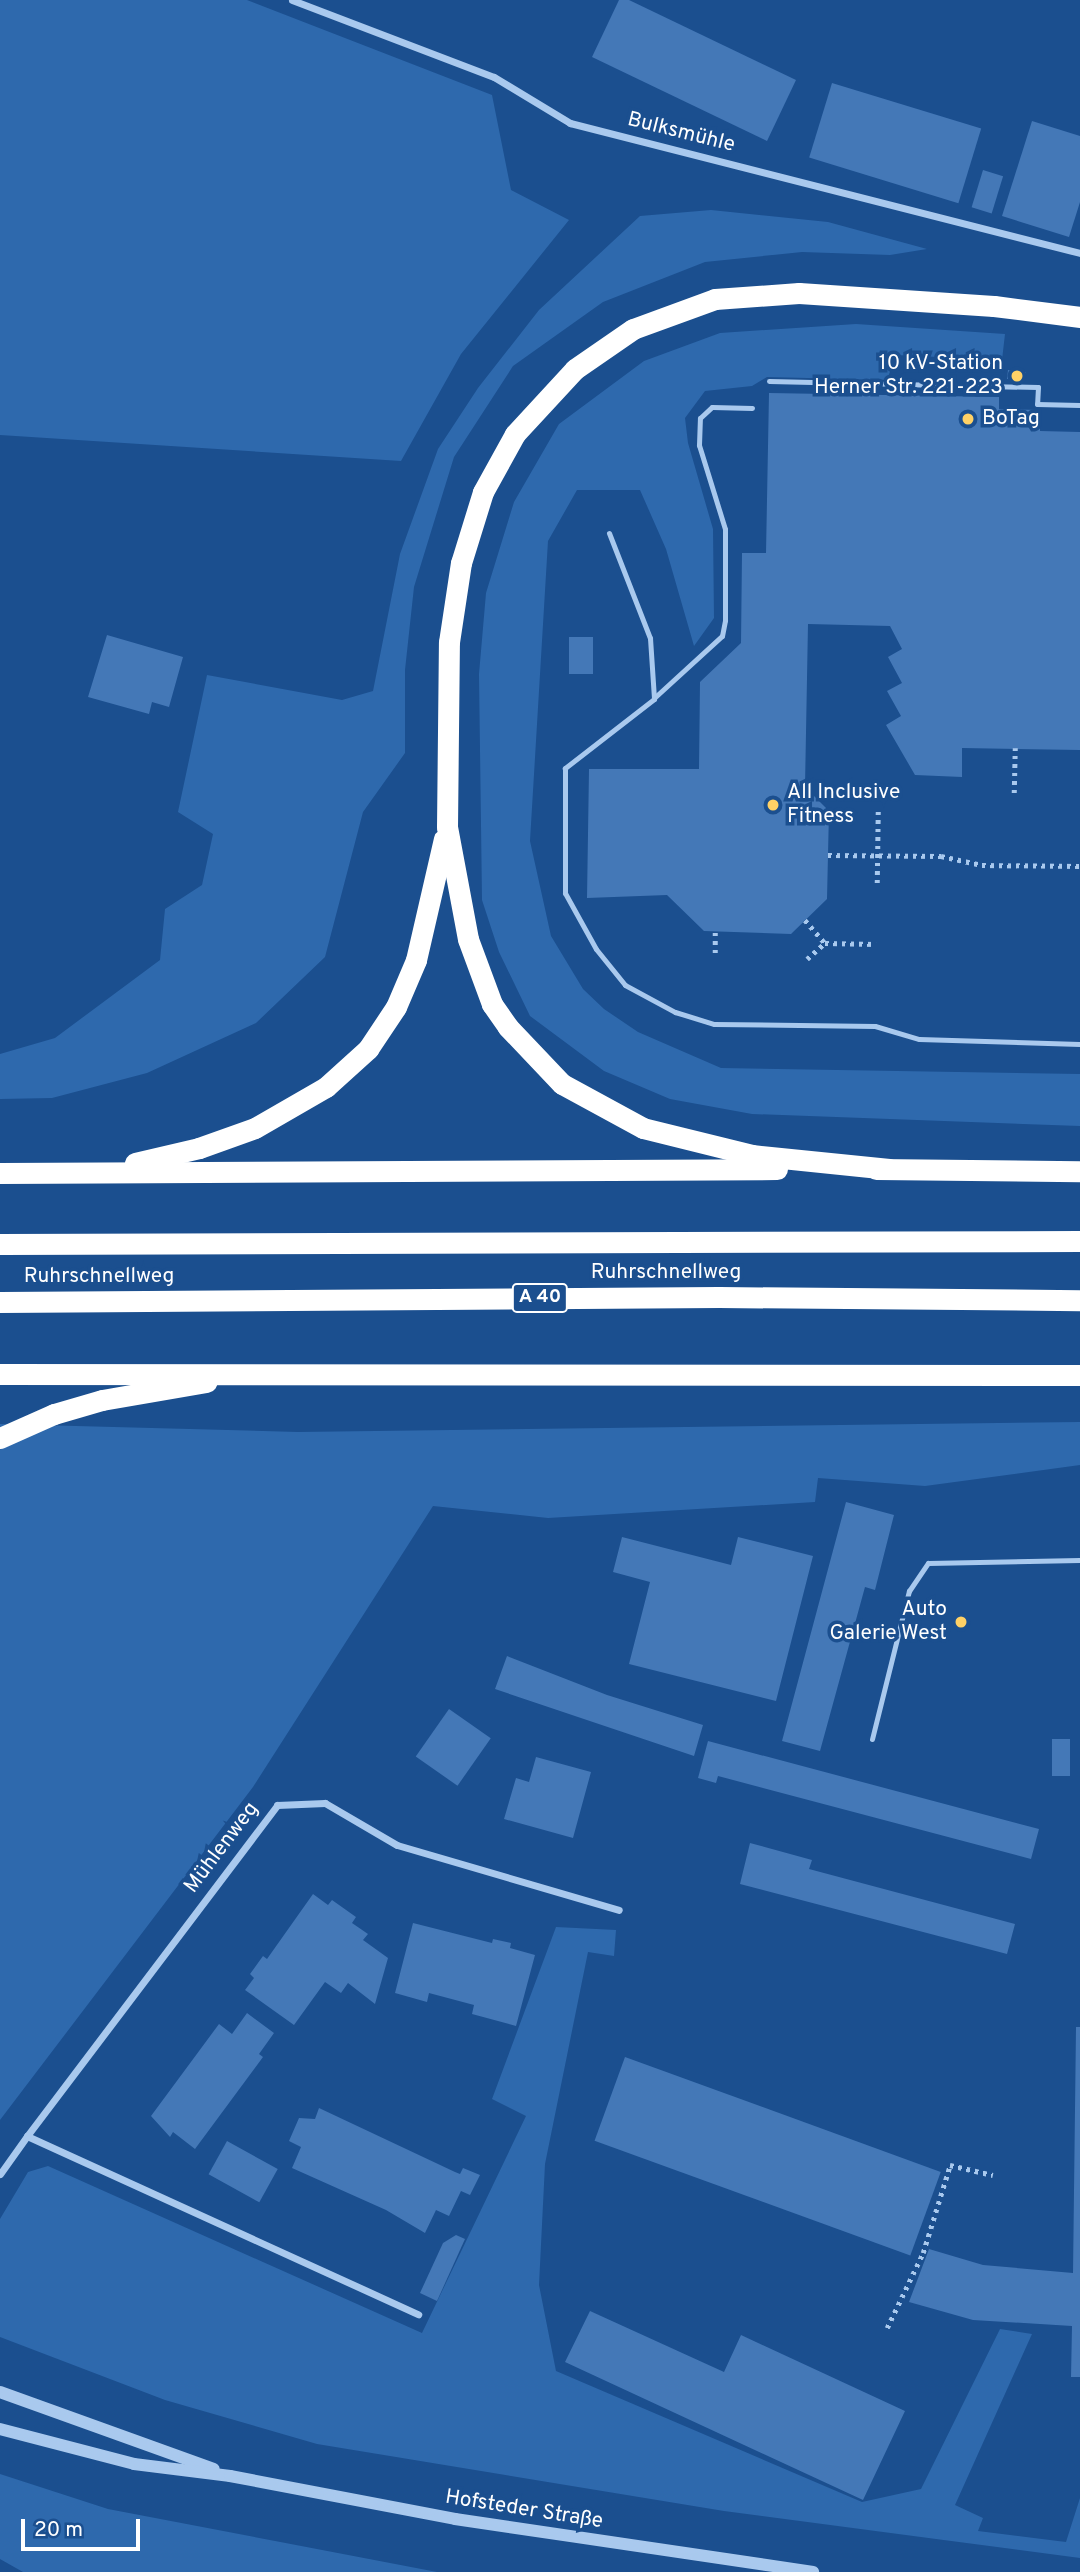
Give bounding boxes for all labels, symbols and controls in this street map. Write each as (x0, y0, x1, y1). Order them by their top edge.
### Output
street label: Bulksmühle (625, 107, 737, 159)
place label: 10 kV-Station Herner Str. 221-223 (814, 351, 1003, 401)
marker: 10 kV-Station Herner Str. 221-223 (1009, 368, 1025, 384)
place label: BoTag (982, 406, 1040, 432)
marker: BoTag (960, 411, 976, 427)
place label: All Inclusive Fitness (787, 780, 900, 830)
marker: All Inclusive Fitness (765, 797, 781, 813)
street label: Ruhrschnellweg (591, 1260, 741, 1286)
street label: Ruhrschnellweg (24, 1264, 174, 1290)
road number: A 40 (510, 1282, 570, 1314)
place label: Auto Galerie West (829, 1597, 947, 1647)
marker: Auto Galerie West (953, 1614, 969, 1630)
street label: Mühlenweg (180, 1798, 264, 1898)
street label: Hofsteder Straße (443, 2485, 605, 2535)
scale bar (24, 2506, 144, 2550)
text: 20 m (34, 2517, 83, 2544)

